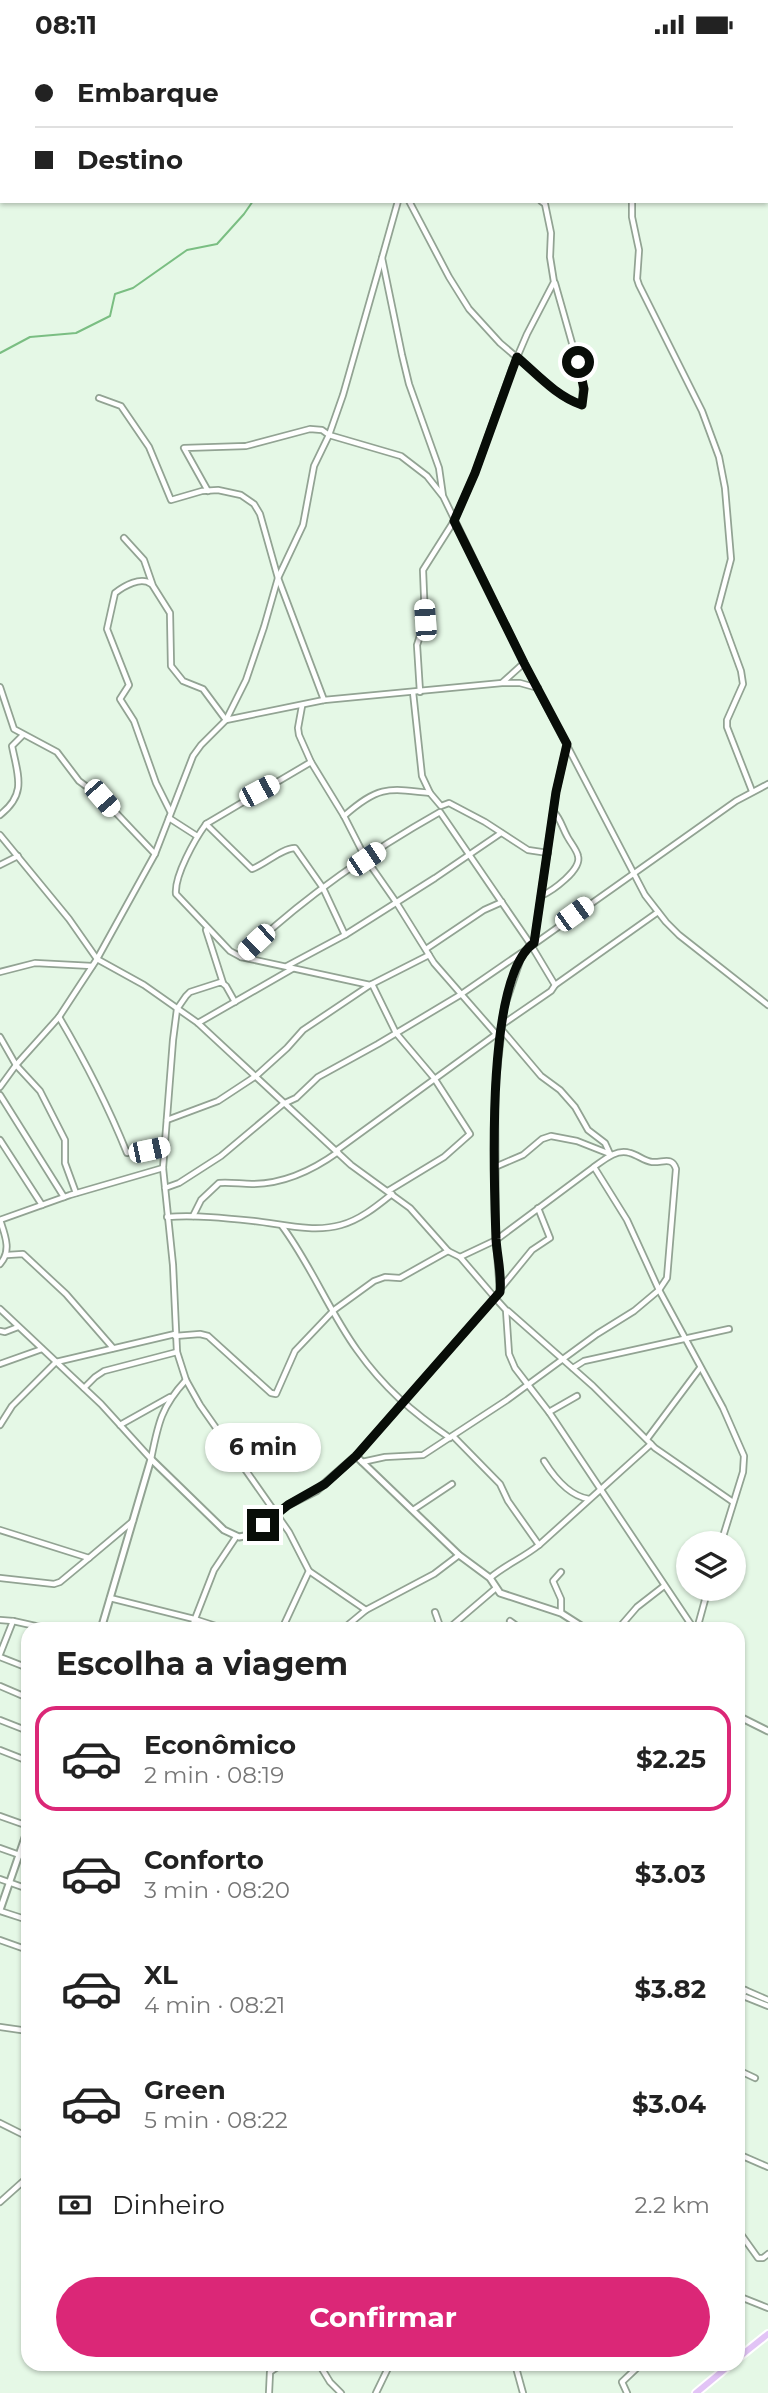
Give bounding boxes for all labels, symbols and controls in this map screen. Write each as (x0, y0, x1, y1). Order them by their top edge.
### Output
text: 08:11 (35, 9, 97, 41)
text: Embarque (77, 77, 219, 109)
text: Destino (77, 144, 183, 176)
route start (562, 346, 594, 378)
car (414, 598, 437, 642)
car (236, 772, 283, 810)
car (81, 775, 124, 821)
car (343, 839, 390, 879)
car (551, 893, 598, 935)
car (234, 920, 279, 964)
car (127, 1135, 172, 1165)
callout: 6 min (205, 1423, 321, 1473)
text: 6 min (229, 1433, 297, 1461)
route end (247, 1509, 279, 1541)
map controls (676, 1531, 746, 1601)
button: layers (676, 1531, 746, 1601)
text: Escolha a viagem (56, 1644, 348, 1683)
icon: car (60, 1727, 123, 1790)
text: Econômico (144, 1729, 296, 1761)
text: $2.25 (636, 1743, 706, 1775)
text: 2 min · 08:19 (144, 1761, 284, 1789)
icon: car (60, 1842, 123, 1905)
text: Conforto (144, 1844, 264, 1876)
text: $3.03 (635, 1858, 706, 1890)
text: 3 min · 08:20 (144, 1876, 290, 1904)
icon: car (60, 1957, 123, 2020)
text: XL (144, 1959, 178, 1991)
text: $3.82 (635, 1973, 706, 2005)
text: 4 min · 08:21 (144, 1991, 285, 2019)
icon: car (60, 2072, 123, 2135)
text: Green (144, 2074, 226, 2106)
text: $3.04 (632, 2088, 706, 2120)
text: 5 min · 08:22 (144, 2106, 288, 2134)
icon: cash (56, 2186, 94, 2224)
text: Dinheiro (112, 2189, 225, 2221)
text: 2.2 km (635, 2191, 710, 2219)
button: Confirmar (56, 2277, 710, 2357)

